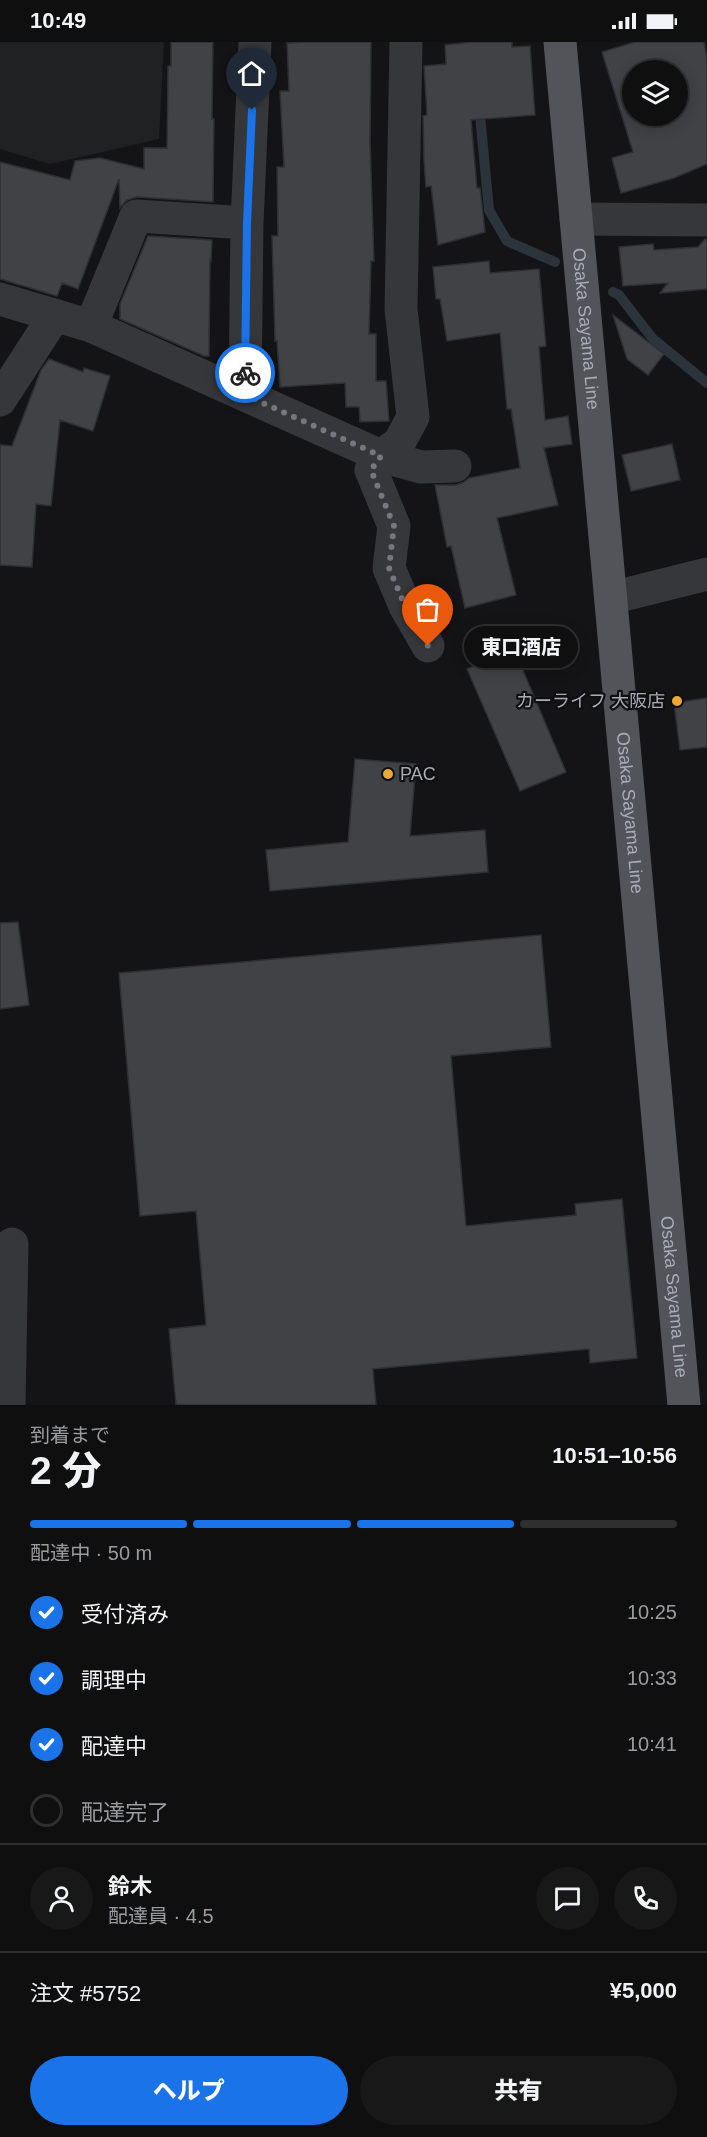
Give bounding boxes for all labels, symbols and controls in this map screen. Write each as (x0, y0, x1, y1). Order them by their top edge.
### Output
text: 10:49 (30, 8, 86, 33)
pin (226, 48, 277, 110)
icon: home (235, 57, 268, 90)
map controls (622, 60, 688, 126)
button: layers (622, 60, 688, 126)
street label: Osaka Sayama Line (569, 247, 603, 410)
courier (215, 343, 275, 403)
icon: bike (229, 357, 262, 390)
pin (402, 584, 453, 646)
icon: bag (411, 593, 444, 626)
callout: 東口酒店 (464, 625, 578, 667)
text: 東口酒店 (481, 636, 561, 658)
place label: カーライフ 大阪店 (516, 691, 665, 711)
marker: カーライフ 大阪店 (670, 694, 684, 708)
street label: Osaka Sayama Line (613, 731, 647, 894)
place label: PAC (400, 764, 436, 784)
marker: PAC (381, 767, 395, 781)
street label: Osaka Sayama Line (657, 1215, 691, 1378)
text: 到着まで (30, 1424, 110, 1446)
text: 10:51–10:56 (552, 1443, 677, 1468)
text: 2 分 (30, 1449, 102, 1492)
text: 配達中 · 50 m (30, 1542, 152, 1564)
icon: check (30, 1596, 63, 1629)
text: 10:25 (627, 1601, 677, 1623)
text: 受付済み (81, 1602, 169, 1627)
icon: check (30, 1662, 63, 1695)
text: 10:33 (627, 1667, 677, 1689)
text: 調理中 (81, 1668, 147, 1693)
icon: check (30, 1728, 63, 1761)
text: 10:41 (627, 1733, 677, 1755)
text: 配達中 (81, 1734, 147, 1759)
text: 配達完了 (81, 1800, 169, 1825)
button: person (30, 1867, 93, 1930)
button: chat (536, 1867, 599, 1930)
button: phone (614, 1867, 677, 1930)
text: 鈴木 (108, 1874, 152, 1899)
text: 配達員 · 4.5 (108, 1905, 214, 1927)
text: ¥5,000 (610, 1978, 677, 2003)
text: 注文 #5752 (30, 1981, 141, 2006)
button: ヘルプ (30, 2056, 348, 2125)
button: 共有 (360, 2056, 677, 2125)

